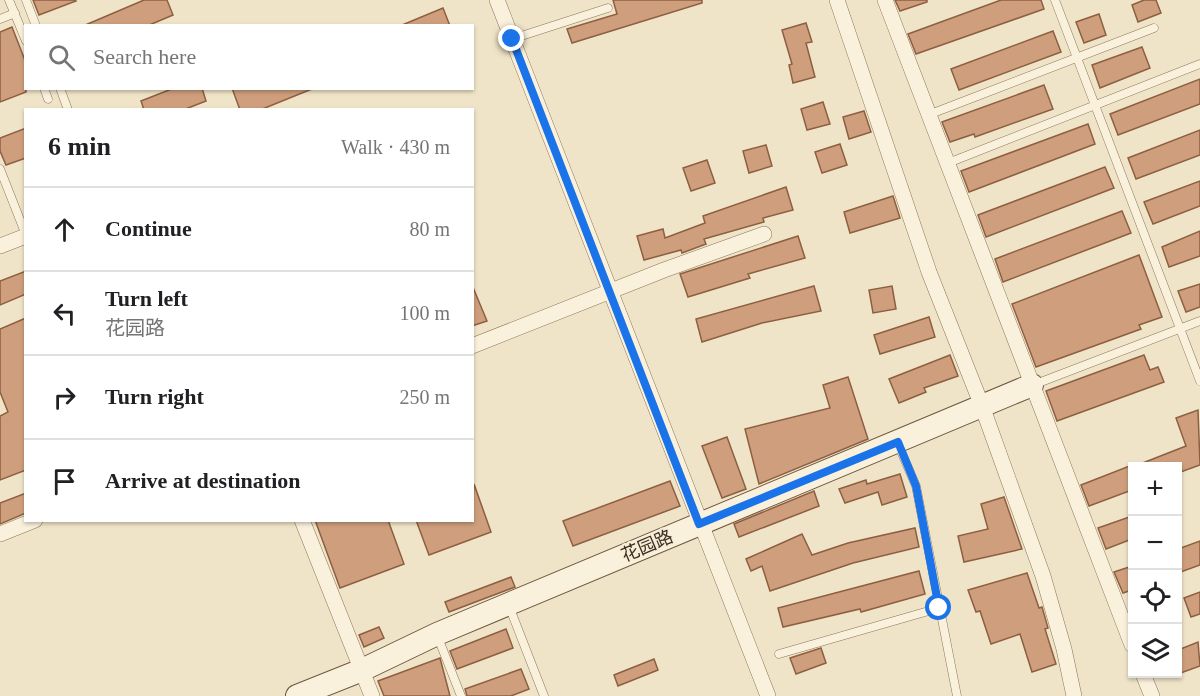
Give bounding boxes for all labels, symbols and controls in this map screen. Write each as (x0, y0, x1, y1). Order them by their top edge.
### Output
search box (24, 24, 474, 90)
route end (498, 25, 524, 51)
icon: search (45, 41, 78, 74)
text: Search here (93, 44, 196, 69)
text: 6 min (48, 132, 111, 161)
text: Walk · 430 m (341, 136, 450, 158)
icon: ahead (48, 213, 81, 246)
text: Continue (105, 216, 192, 241)
text: 80 m (409, 218, 450, 240)
text: Turn left (105, 286, 188, 311)
icon: left (48, 297, 81, 330)
text: 100 m (399, 302, 450, 324)
text: 花园路 (105, 317, 165, 339)
icon: right (48, 381, 81, 414)
text: Turn right (105, 384, 204, 409)
text: 250 m (399, 386, 450, 408)
map controls (1128, 462, 1182, 678)
button: + (1128, 462, 1182, 516)
icon: arrive (48, 465, 81, 498)
text: Arrive at destination (105, 468, 301, 493)
button: − (1128, 516, 1182, 570)
street label: 花园路 (618, 526, 676, 566)
button: locate (1128, 570, 1182, 624)
route start (925, 594, 951, 620)
button: layers (1128, 624, 1182, 678)

